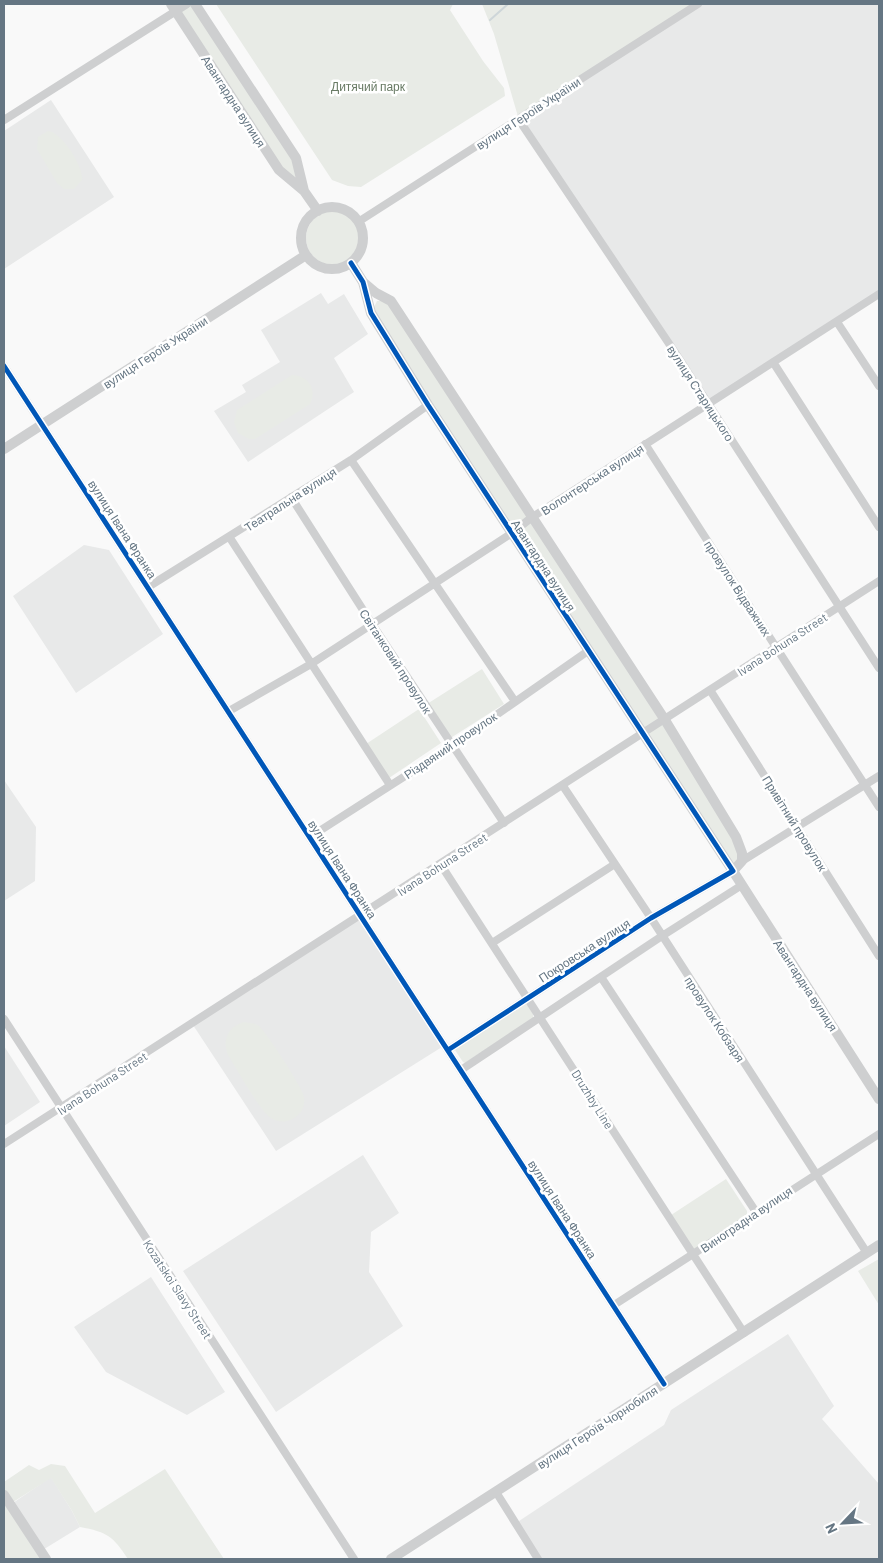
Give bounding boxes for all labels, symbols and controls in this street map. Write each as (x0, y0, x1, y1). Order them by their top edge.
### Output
street label: Авангардна вулиця (198, 53, 269, 150)
street label: вулиця Героїв України (473, 74, 583, 153)
park label: Дитячий парк (331, 79, 406, 94)
street label: вулиця Героїв України (100, 313, 210, 392)
street label: вулиця Старицького (664, 342, 737, 444)
street label: Волонтерська вулиця (538, 441, 646, 518)
street label: Театральна вулиця (242, 464, 339, 535)
street label: вулиця Івана Франка (85, 477, 160, 582)
street label: Авангардна вулиця (508, 517, 579, 614)
street label: провулок Відважних (701, 538, 774, 639)
street label: Світанковий провулок (356, 606, 435, 717)
street label: Ivana Bohuna Street (734, 610, 830, 678)
street label: Різдвяний провулок (401, 708, 500, 782)
street label: Привітний провулок (759, 773, 830, 874)
street label: вулиця Івана Франка (305, 817, 380, 922)
street label: Ivana Bohuna Street (394, 830, 490, 898)
street label: Покровська вулиця (536, 915, 633, 986)
street label: Авангардна вулиця (770, 937, 841, 1034)
street label: провулок Кобзаря (681, 974, 748, 1065)
street label: Ivana Bohuna Street (54, 1049, 150, 1117)
street label: Druzhby Line (569, 1067, 617, 1131)
street label: вулиця Івана Франка (525, 1157, 600, 1262)
street label: Виноградна вулиця (698, 1183, 795, 1256)
street label: Kozatskoi Slavy Street (141, 1237, 215, 1341)
street label: вулиця Героїв Чорнобиля (534, 1383, 660, 1472)
north arrow (818, 1498, 868, 1548)
text: N (821, 1521, 840, 1537)

